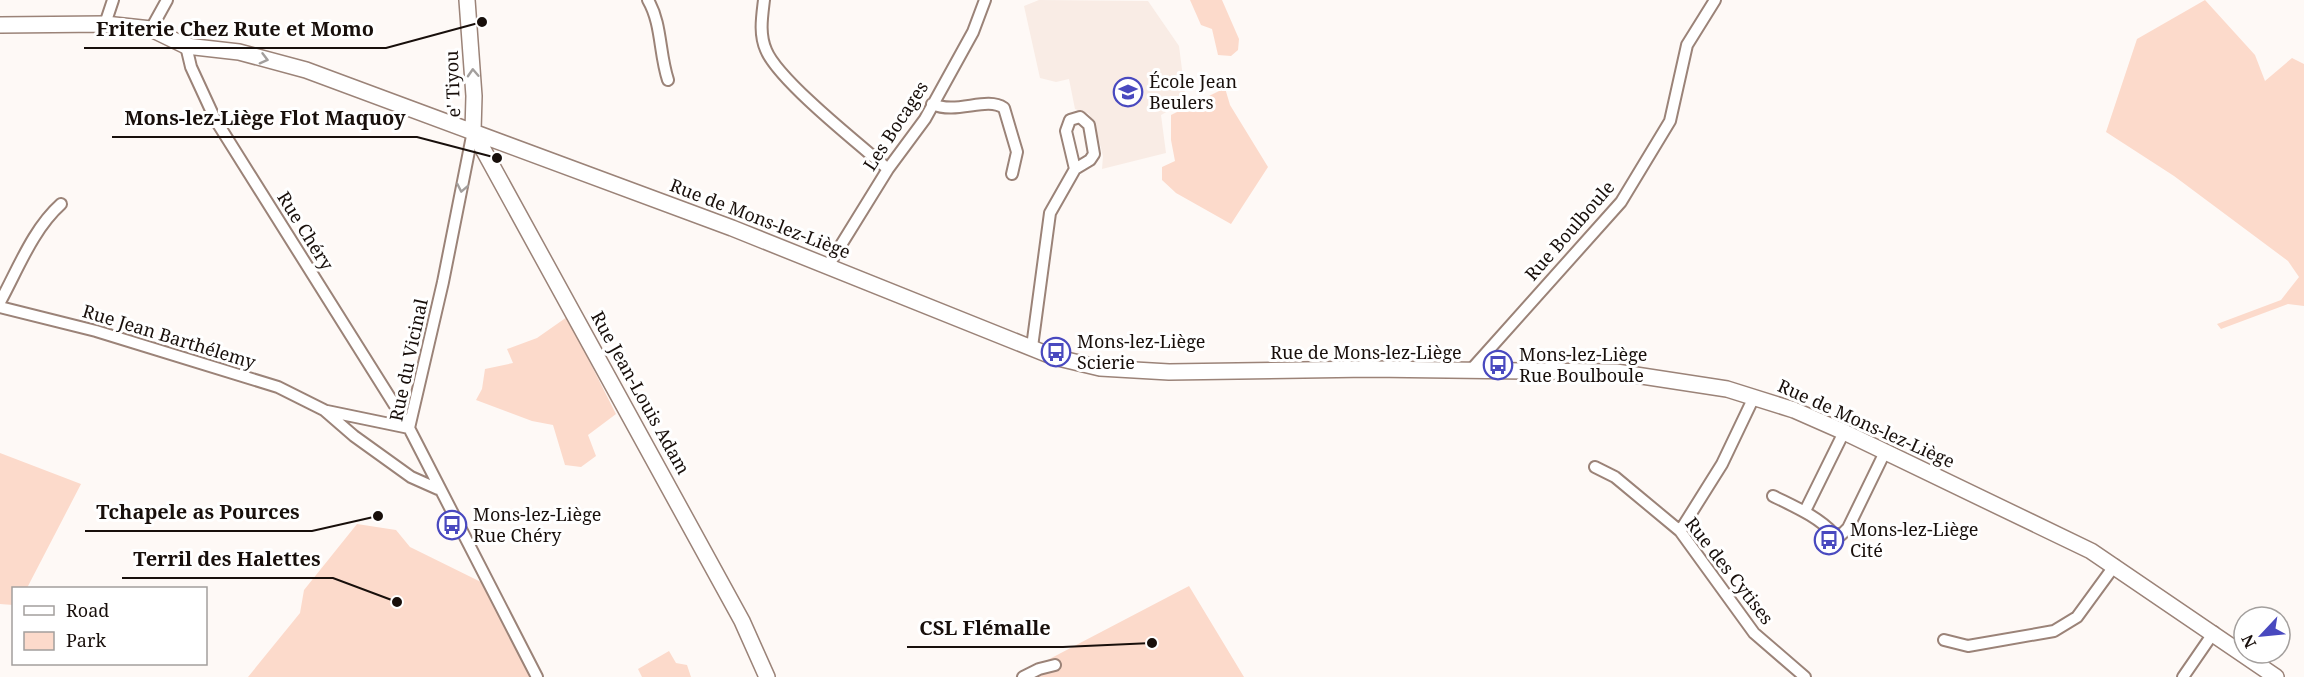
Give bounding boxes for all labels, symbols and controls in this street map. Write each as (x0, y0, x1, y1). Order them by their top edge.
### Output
callout: Friterie Chez Rute et Momo (84, 10, 386, 48)
text: Friterie Chez Rute et Momo (96, 15, 374, 42)
street label: e' Tiyou (439, 50, 465, 118)
one-way arrow (258, 52, 269, 64)
one-way arrow (466, 68, 479, 77)
place label: École Jean Beulers (1149, 69, 1238, 114)
street label: Les Bocages (857, 76, 933, 175)
school or university icon: École Jean Beulers (1112, 76, 1144, 108)
callout: Mons-lez-Liège Flot Maquoy (112, 99, 417, 137)
text: Mons-lez-Liège Flot Maquoy (125, 104, 406, 131)
street label: Rue de Mons-lez-Liège (667, 173, 854, 264)
street label: Rue Boulboule (1519, 175, 1619, 285)
one-way arrow (456, 183, 469, 193)
street label: Rue Chéry (272, 187, 340, 275)
street label: Rue du Vicinal (383, 296, 433, 423)
street label: Rue Jean Barthélemy (80, 298, 260, 374)
street label: Rue Jean-Louis Adam (586, 307, 696, 478)
place label: Mons-lez-Liège Scierie (1077, 329, 1205, 374)
bus stop icon: Mons-lez-Liège Scierie (1040, 336, 1072, 368)
street label: Rue de Mons-lez-Liège (1270, 340, 1462, 364)
place label: Mons-lez-Liège Rue Boulboule (1519, 342, 1647, 387)
bus stop icon: Mons-lez-Liège Rue Boulboule (1482, 349, 1514, 381)
street label: Rue de Mons-lez-Liège (1774, 373, 1959, 473)
callout: Tchapele as Pources (85, 493, 312, 531)
text: Tchapele as Pources (96, 498, 300, 525)
place label: Mons-lez-Liège Rue Chéry (473, 502, 601, 547)
bus stop icon: Mons-lez-Liège Rue Chéry (436, 509, 468, 541)
street label: Rue des Cytises (1680, 512, 1779, 629)
place label: Mons-lez-Liège Cité (1850, 517, 1978, 562)
bus stop icon: Mons-lez-Liège Cité (1813, 524, 1845, 556)
callout: Terril des Halettes (122, 540, 333, 578)
text: Terril des Halettes (133, 545, 321, 572)
legend (12, 587, 207, 665)
text: Road (66, 598, 109, 622)
north arrow (2232, 605, 2292, 665)
callout: CSL Flémalle (907, 609, 1063, 647)
text: CSL Flémalle (919, 614, 1051, 641)
text: Park (66, 628, 106, 652)
text: N (2236, 631, 2261, 652)

